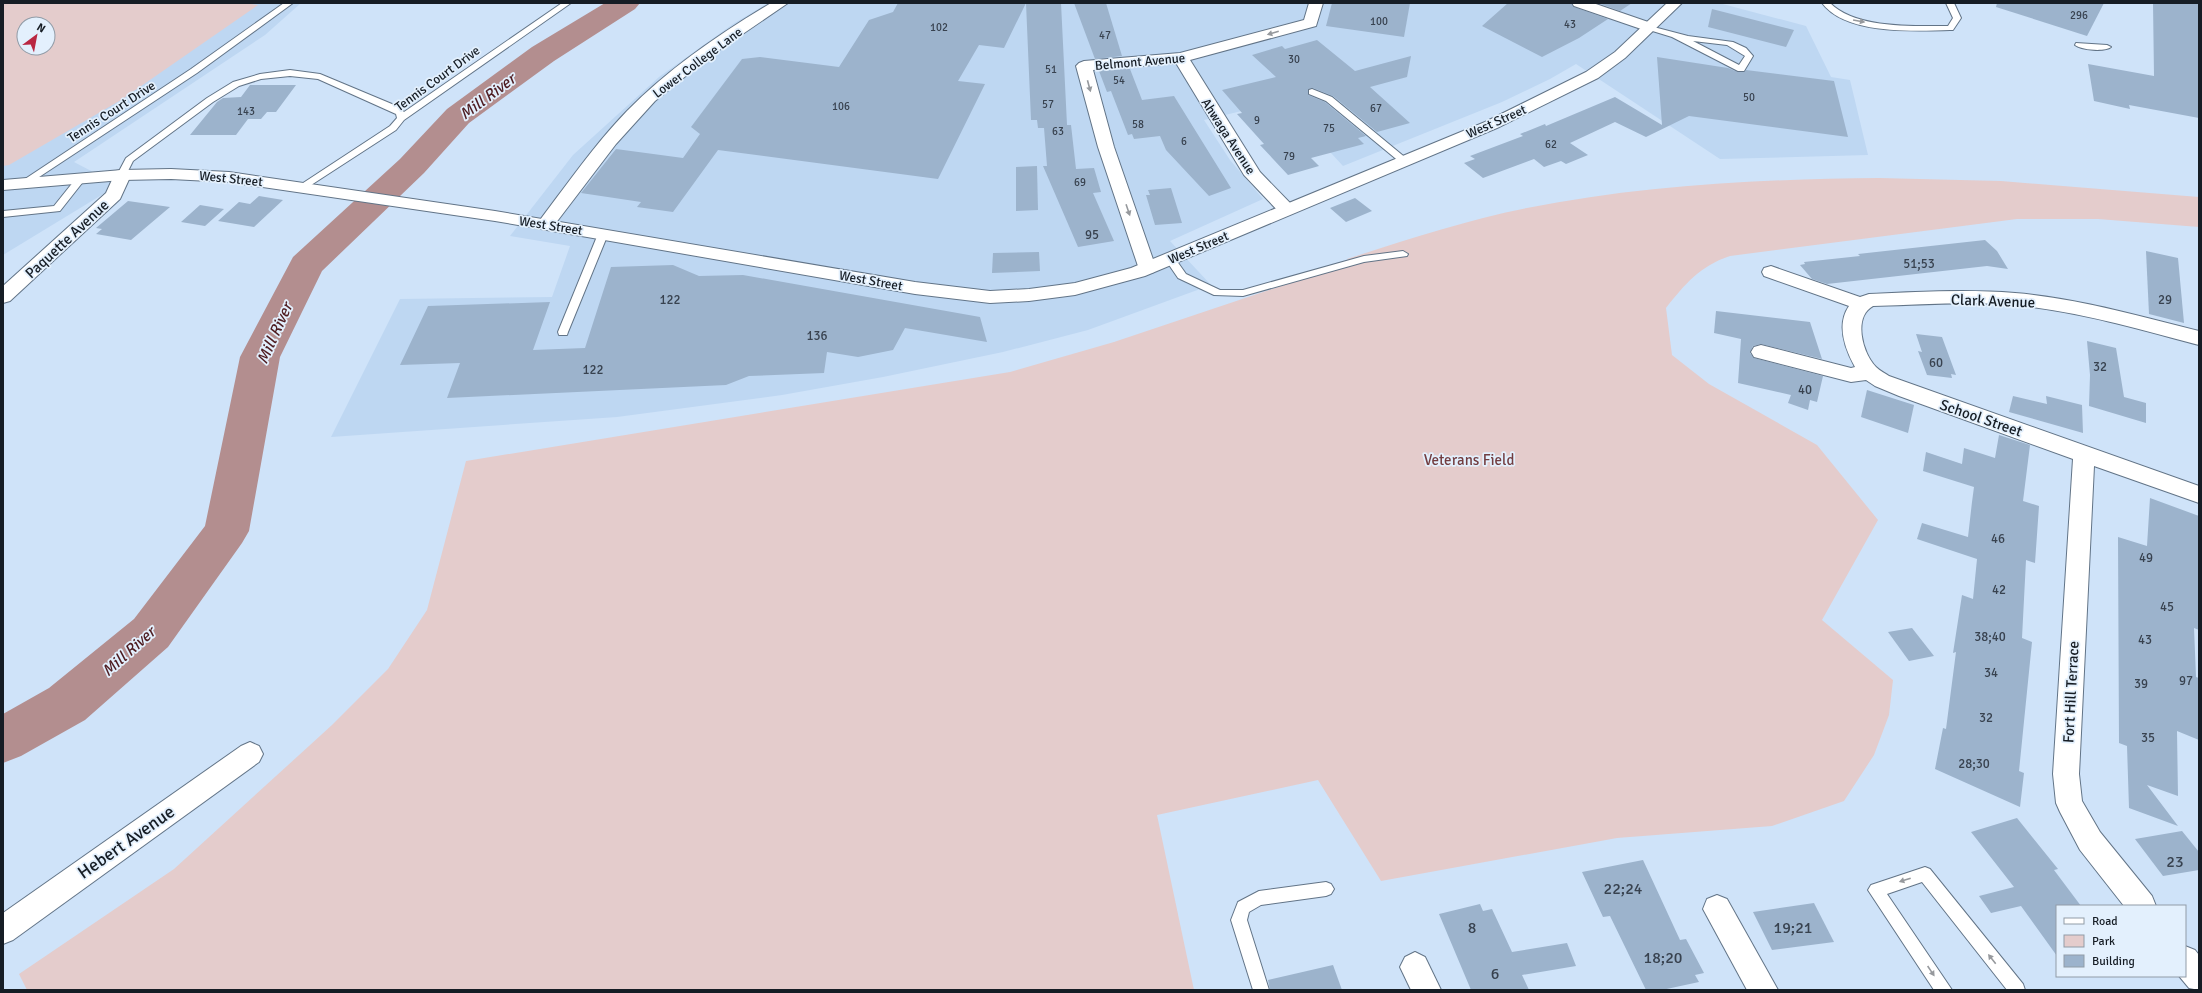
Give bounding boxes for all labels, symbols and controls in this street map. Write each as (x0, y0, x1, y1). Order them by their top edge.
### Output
house number: 296 (2070, 9, 2088, 22)
house number: 100 (1370, 15, 1388, 28)
north arrow (16, 16, 56, 56)
house number: 43 (1564, 18, 1576, 31)
one-way arrow (1853, 18, 1865, 24)
text: N (34, 20, 48, 35)
house number: 102 (930, 21, 948, 34)
street label: Lower College Lane (650, 24, 746, 102)
house number: 47 (1099, 29, 1111, 42)
one-way arrow (1267, 30, 1279, 36)
street label: Tennis Court Drive (392, 43, 483, 115)
street label: Belmont Avenue (1094, 50, 1186, 74)
house number: 30 (1288, 53, 1300, 66)
house number: 51 (1045, 63, 1057, 76)
water label: Mill River (456, 68, 521, 124)
house number: 54 (1113, 74, 1125, 87)
street label: Tennis Court Drive (65, 78, 158, 146)
one-way arrow (1086, 80, 1092, 92)
house number: 50 (1743, 91, 1755, 104)
street label: Ahwaga Avenue (1198, 95, 1259, 178)
house number: 57 (1042, 98, 1054, 111)
house number: 106 (832, 100, 850, 113)
street label: West Street (1464, 101, 1529, 142)
house number: 67 (1370, 102, 1382, 115)
house number: 143 (237, 105, 255, 118)
house number: 9 (1254, 114, 1260, 127)
house number: 58 (1132, 118, 1144, 131)
house number: 75 (1323, 122, 1335, 135)
house number: 63 (1052, 125, 1064, 138)
house number: 6 (1181, 135, 1187, 148)
house number: 62 (1545, 138, 1557, 151)
house number: 79 (1283, 150, 1295, 163)
street label: West Street (198, 168, 264, 190)
house number: 69 (1074, 176, 1086, 189)
street label: Paquette Avenue (22, 196, 112, 282)
one-way arrow (1125, 205, 1131, 217)
street label: West Street (518, 213, 584, 239)
house number: 95 (1085, 227, 1099, 243)
street label: West Street (1166, 228, 1231, 268)
house number: 51;53 (1903, 256, 1935, 272)
street label: West Street (838, 268, 904, 294)
street label: Clark Avenue (1951, 291, 2035, 311)
house number: 122 (659, 292, 681, 308)
house number: 29 (2158, 292, 2172, 308)
water label: Mill River (253, 298, 298, 367)
house number: 136 (806, 328, 828, 344)
house number: 60 (1929, 355, 1943, 371)
house number: 32 (2093, 359, 2107, 375)
house number: 122 (582, 362, 604, 378)
house number: 40 (1798, 382, 1812, 398)
street label: School Street (1937, 395, 2025, 441)
park label: Veterans Field (1424, 451, 1514, 469)
house number: 46 (1991, 531, 2005, 547)
house number: 49 (2139, 550, 2153, 566)
house number: 42 (1992, 582, 2006, 598)
house number: 45 (2160, 599, 2174, 615)
water label: Mill River (98, 621, 161, 681)
house number: 38;40 (1974, 629, 2006, 645)
house number: 43 (2138, 632, 2152, 648)
street label: Fort Hill Terrace (2059, 640, 2083, 744)
house number: 34 (1984, 665, 1998, 681)
house number: 97 (2179, 673, 2193, 689)
house number: 39 (2134, 676, 2148, 692)
house number: 32 (1979, 710, 1993, 726)
house number: 35 (2141, 730, 2155, 746)
house number: 28;30 (1958, 756, 1990, 772)
street label: Hebert Avenue (73, 801, 179, 883)
house number: 23 (2166, 852, 2184, 872)
one-way arrow (1899, 877, 1911, 883)
house number: 22;24 (1604, 879, 1643, 899)
legend (2056, 905, 2186, 977)
text: Road (2092, 914, 2118, 929)
house number: 8 (1468, 918, 1476, 938)
house number: 19;21 (1774, 918, 1812, 938)
text: Park (2092, 934, 2115, 949)
house number: 18;20 (1644, 948, 1682, 968)
one-way arrow (1988, 954, 1997, 965)
text: Building (2092, 954, 2135, 969)
house number: 6 (1491, 964, 1499, 984)
one-way arrow (1928, 966, 1935, 977)

